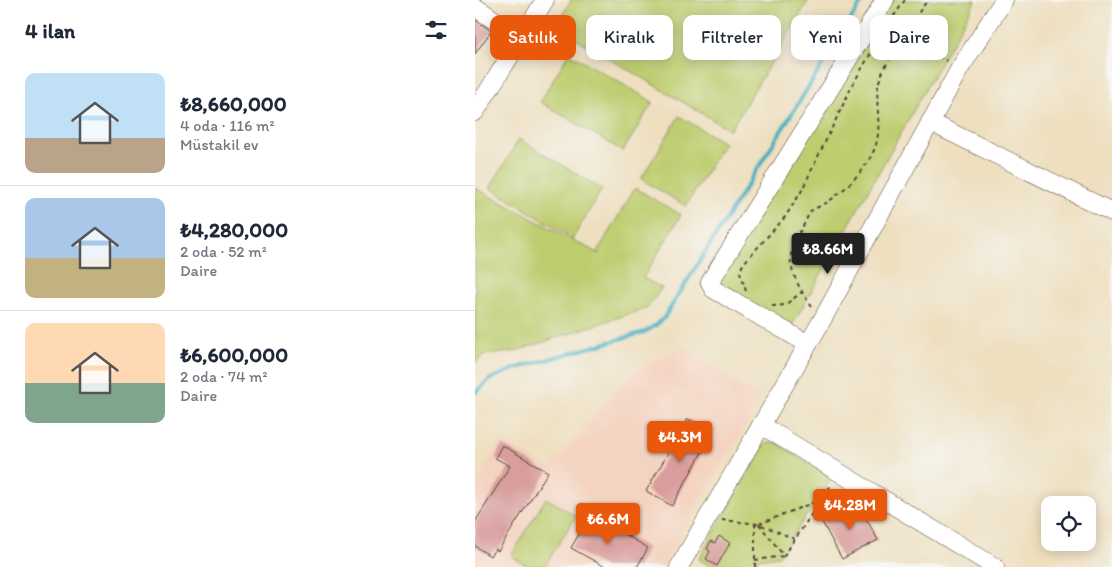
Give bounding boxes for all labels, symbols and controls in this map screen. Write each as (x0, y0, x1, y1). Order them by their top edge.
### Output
chip: Satılık (490, 15, 576, 60)
chip: Kiralık (586, 15, 673, 60)
chip: Filtreler (683, 15, 781, 60)
chip: Yeni (791, 15, 860, 60)
chip: Daire (870, 15, 948, 60)
icon: filters (422, 16, 450, 44)
text: 4 ilan (25, 18, 75, 43)
text: ₺8,660,000 (180, 91, 287, 116)
icon: home (65, 93, 125, 153)
text: 4 oda · 116 m² (180, 116, 275, 135)
text: Müstakil ev (180, 135, 258, 154)
text: ₺4,280,000 (180, 217, 288, 242)
icon: home (65, 218, 125, 278)
pin: ₺8.66M (787, 232, 869, 275)
text: ₺8.66M (803, 239, 853, 258)
text: 2 oda · 52 m² (180, 242, 267, 261)
text: Daire (180, 261, 217, 280)
text: ₺6,600,000 (180, 342, 288, 367)
icon: home (65, 343, 125, 403)
text: 2 oda · 74 m² (180, 367, 268, 386)
text: Daire (180, 386, 217, 405)
pin: ₺4.3M (645, 420, 715, 463)
text: ₺4.3M (658, 427, 702, 446)
pin: ₺4.28M (809, 488, 891, 531)
text: ₺4.28M (824, 495, 876, 514)
map controls (1041, 496, 1096, 551)
button: locate (1041, 496, 1096, 551)
pin: ₺6.6M (573, 502, 643, 545)
text: ₺6.6M (587, 509, 629, 528)

